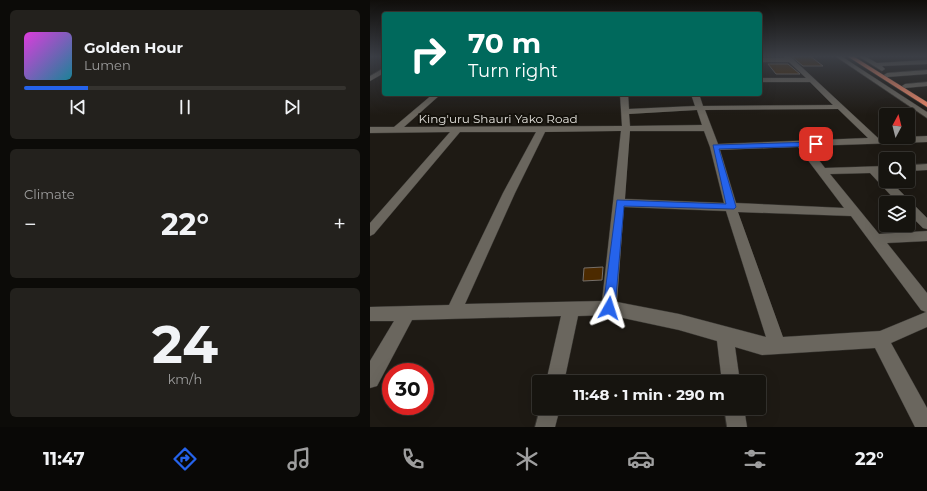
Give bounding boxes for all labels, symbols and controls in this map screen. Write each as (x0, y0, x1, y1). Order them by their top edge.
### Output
text: 70 m (468, 26, 541, 60)
icon: right (402, 28, 454, 80)
text: Golden Hour (84, 38, 183, 57)
text: Lumen (84, 57, 131, 73)
text: Turn right (468, 60, 558, 82)
icon: previous (67, 96, 89, 118)
icon: pause (174, 96, 196, 118)
icon: next (281, 96, 303, 118)
north arrow (879, 108, 915, 144)
map controls (879, 108, 915, 232)
street label: King'uru Shauri Yako Road (418, 111, 578, 126)
pin (799, 127, 833, 161)
icon: arrive (805, 133, 827, 155)
button: search (879, 152, 915, 188)
text: Climate (24, 186, 75, 202)
button: layers (879, 196, 915, 232)
text: 22° (161, 206, 209, 243)
text: − (24, 211, 37, 238)
text: + (333, 211, 346, 238)
position arrow (588, 287, 630, 329)
text: 24 (152, 313, 218, 376)
speed limit sign: 30 (382, 363, 434, 415)
text: km/h (168, 371, 202, 387)
text: 11:48 · 1 min · 290 m (573, 385, 725, 404)
icon: directions (171, 445, 199, 473)
icon: music (285, 445, 313, 473)
icon: phone (399, 445, 427, 473)
icon: climate (513, 445, 541, 473)
icon: car (627, 445, 655, 473)
icon: filters (741, 445, 769, 473)
text: 11:47 (43, 448, 85, 470)
text: 22° (855, 448, 884, 470)

